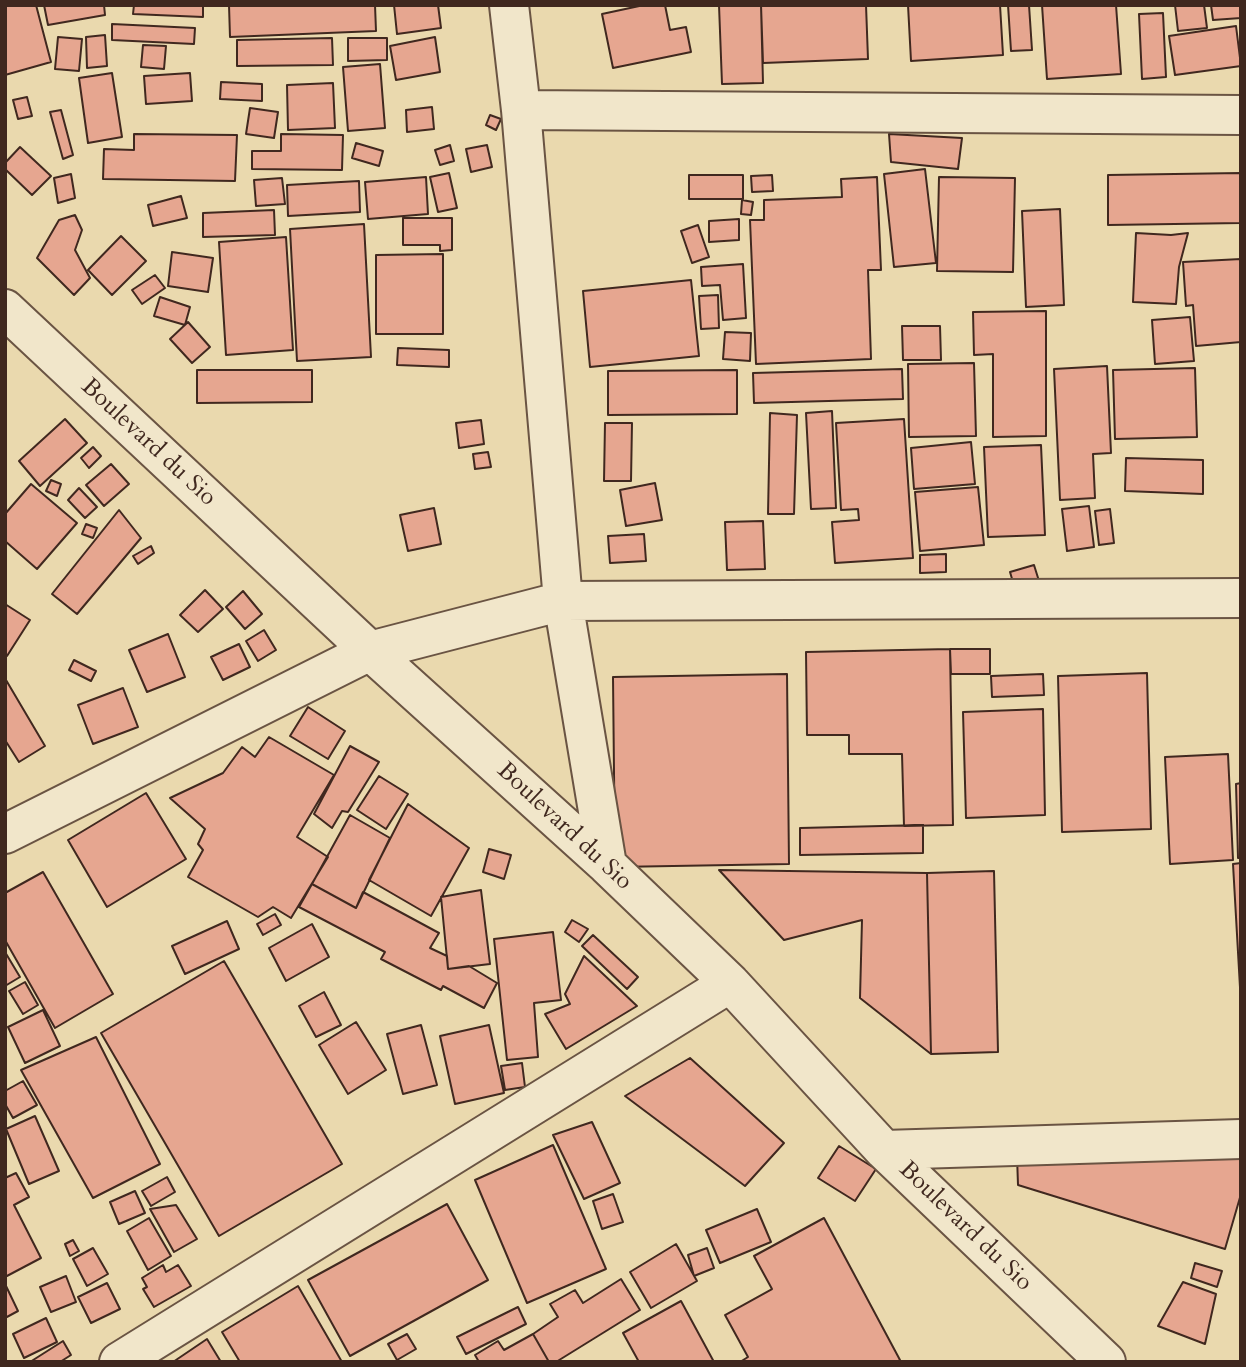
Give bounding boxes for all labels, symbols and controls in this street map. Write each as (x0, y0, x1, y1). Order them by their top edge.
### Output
street label: Boulevard du Sio (75, 373, 221, 513)
street label: Boulevard du Sio (491, 757, 637, 897)
street label: Boulevard du Sio (892, 1156, 1038, 1298)

